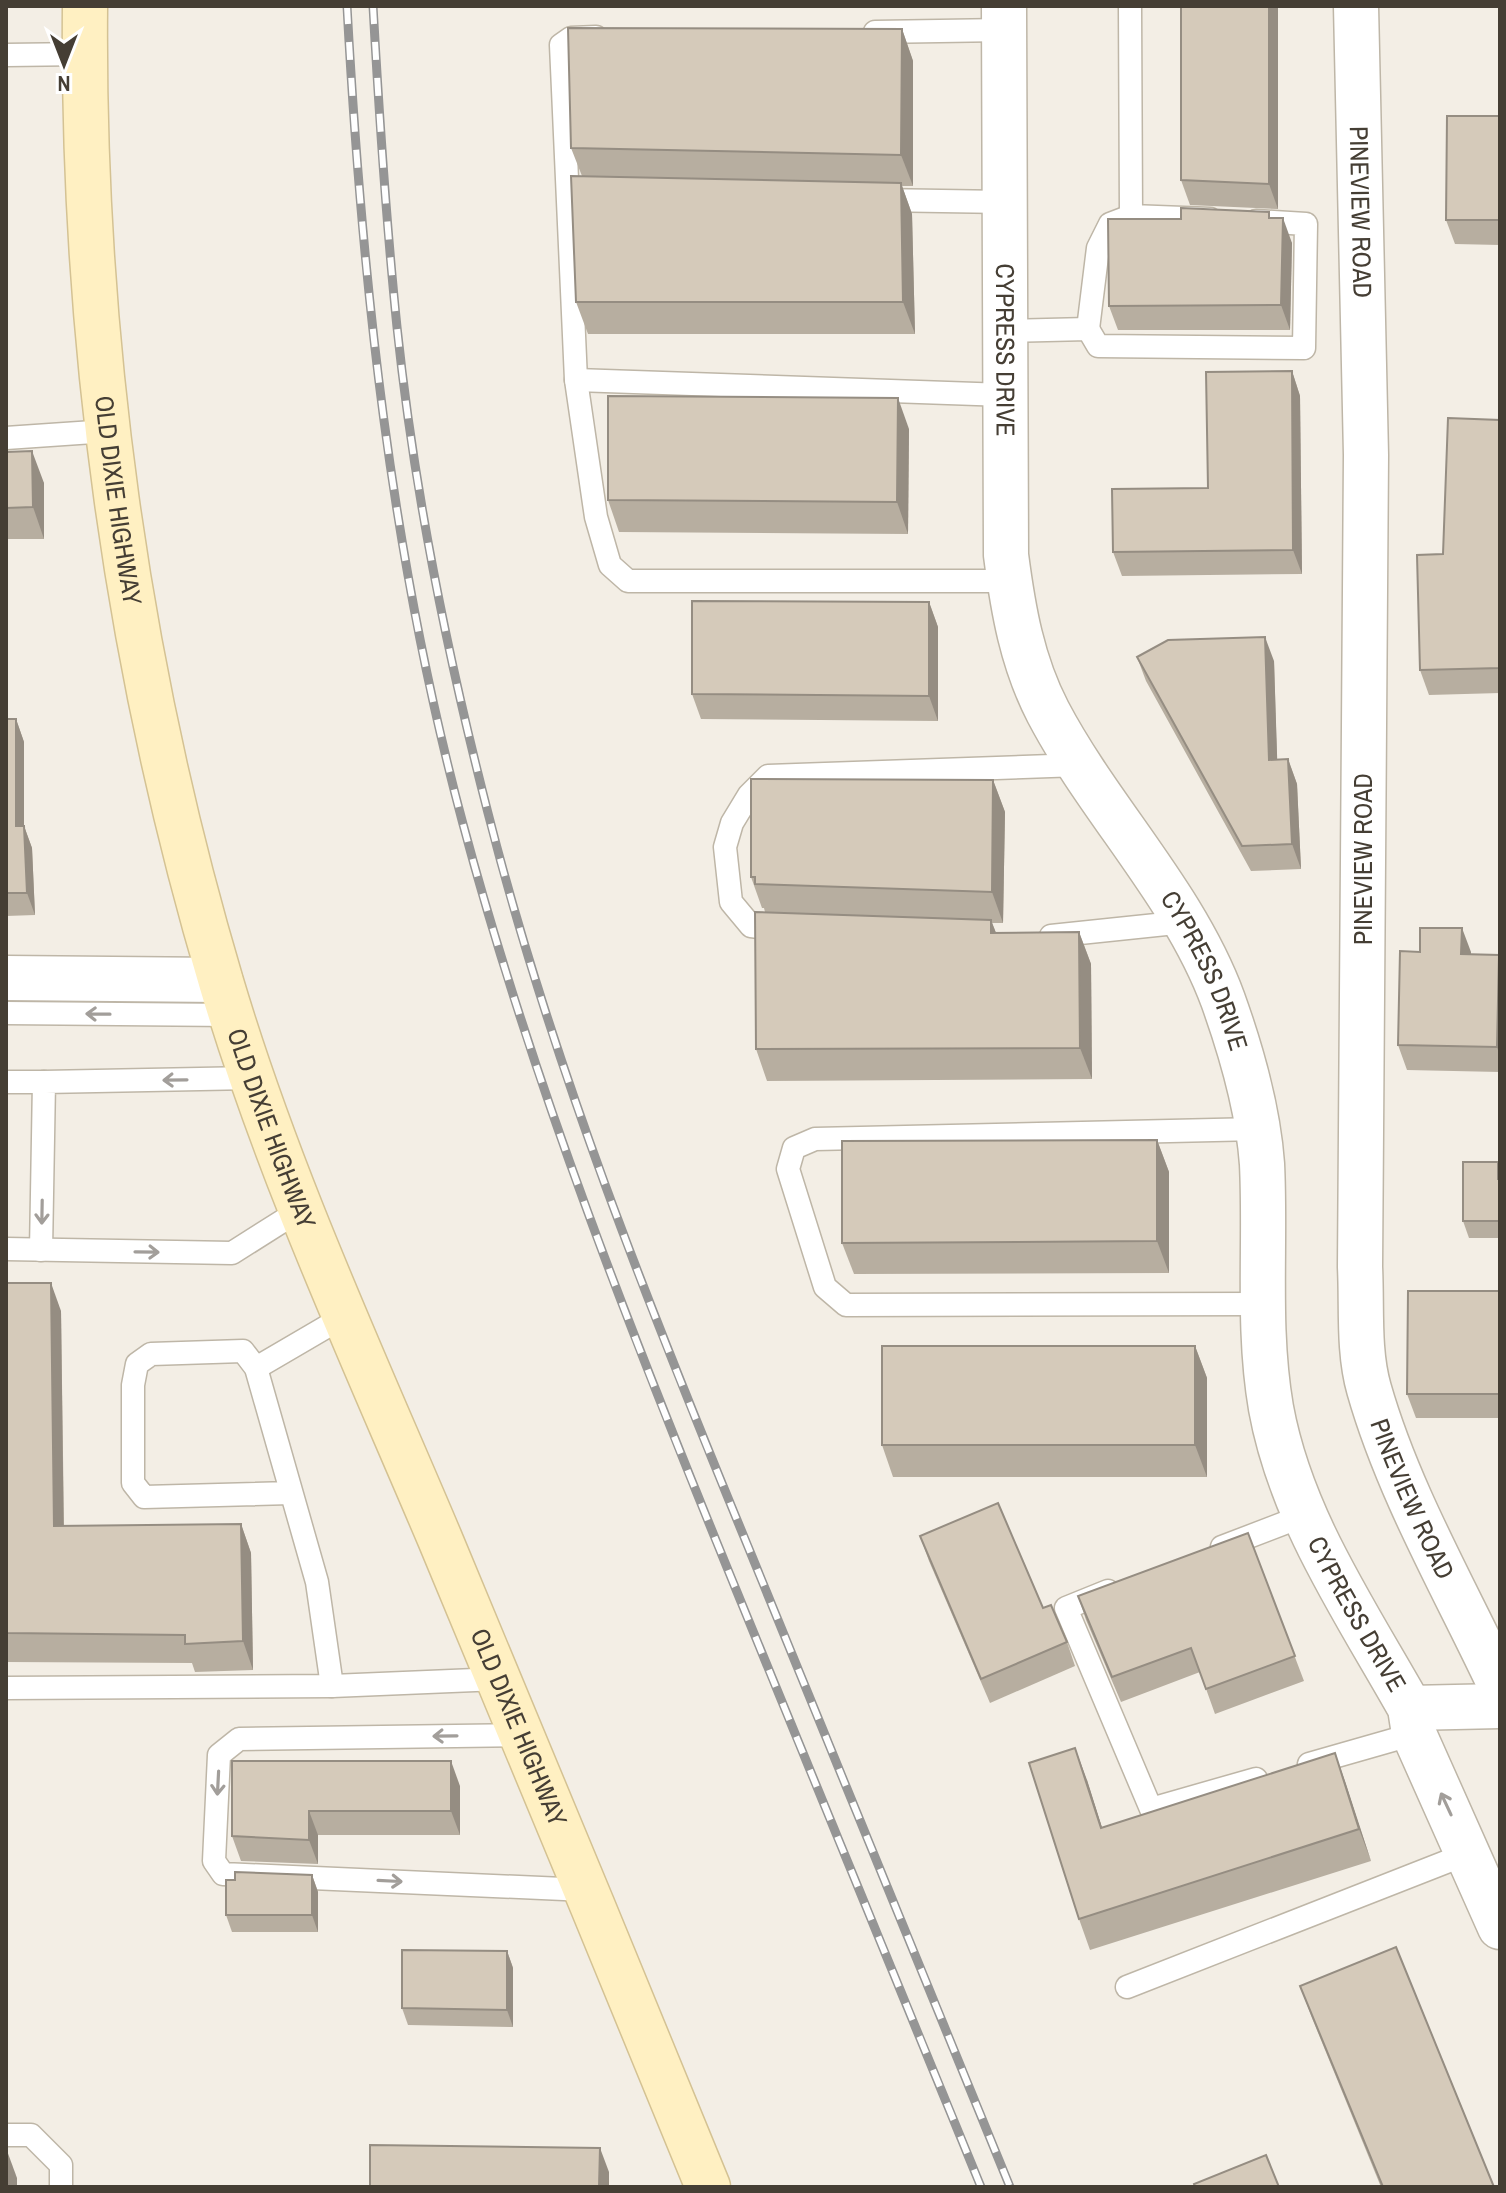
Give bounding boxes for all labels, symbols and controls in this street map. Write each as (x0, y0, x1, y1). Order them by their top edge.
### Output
north arrow (24, 24, 104, 104)
text: N (57, 69, 71, 99)
street label: PINEVIEW ROAD (1342, 126, 1380, 298)
street label: CYPRESS DRIVE (988, 263, 1024, 437)
street label: OLD DIXIE HIGHWAY (87, 394, 151, 608)
street label: PINEVIEW ROAD (1345, 773, 1380, 945)
street label: CYPRESS DRIVE (1153, 883, 1257, 1055)
one-way arrow (85, 1006, 112, 1022)
street label: OLD DIXIE HIGHWAY (219, 1024, 325, 1234)
one-way arrow (162, 1072, 189, 1087)
one-way arrow (34, 1198, 49, 1225)
one-way arrow (133, 1244, 160, 1260)
street label: PINEVIEW ROAD (1363, 1414, 1463, 1585)
street label: CYPRESS DRIVE (1300, 1530, 1415, 1698)
street label: OLD DIXIE HIGHWAY (463, 1623, 576, 1832)
one-way arrow (432, 1728, 459, 1744)
one-way arrow (210, 1769, 225, 1796)
one-way arrow (1438, 1792, 1453, 1816)
one-way arrow (376, 1874, 403, 1889)

